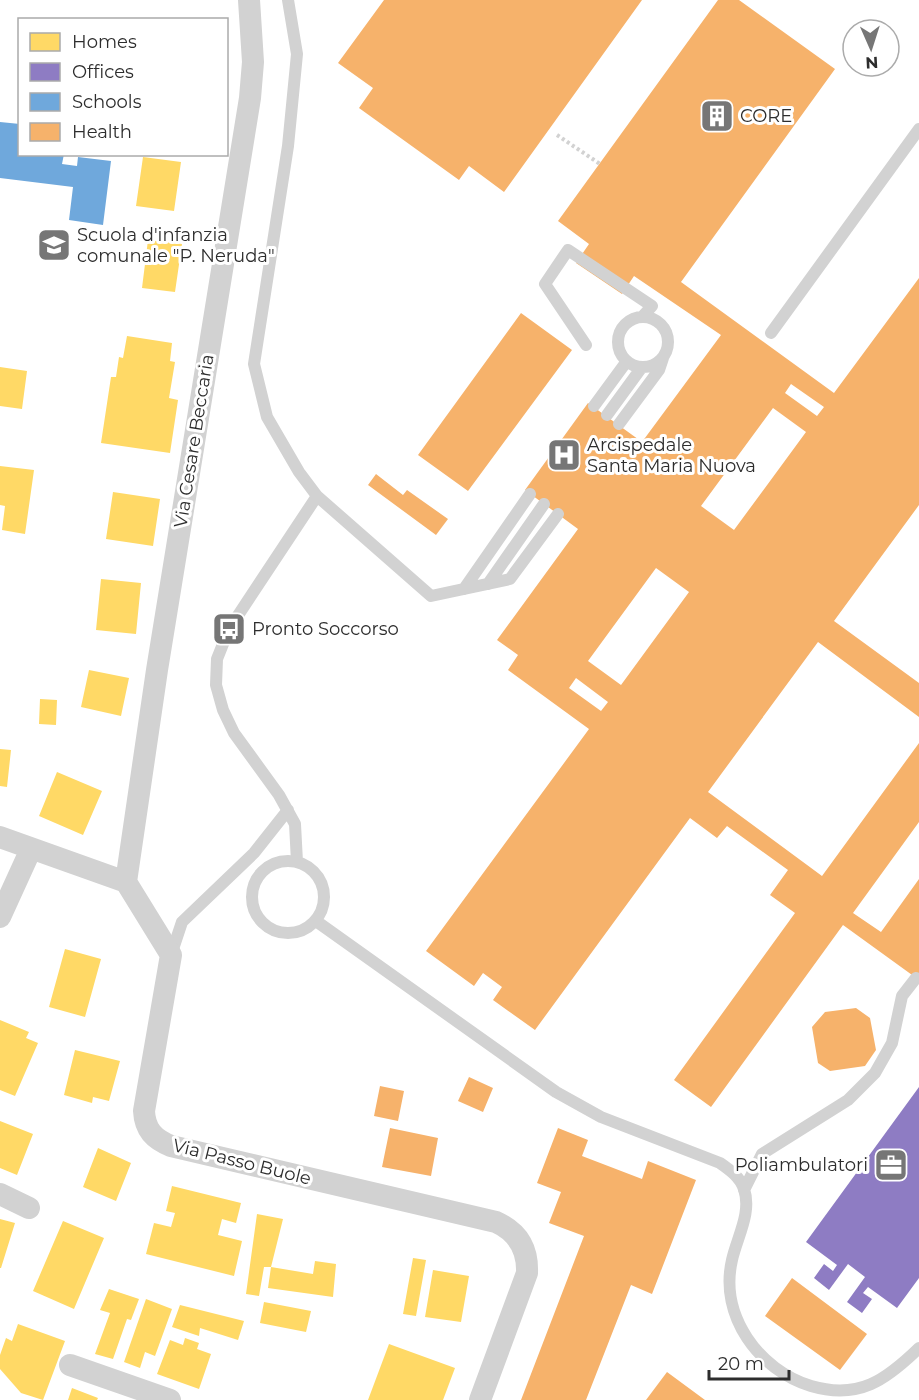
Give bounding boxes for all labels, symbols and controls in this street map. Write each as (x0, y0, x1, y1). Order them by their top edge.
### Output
legend (18, 18, 228, 156)
north arrow (841, 18, 901, 78)
text: Homes (72, 31, 137, 53)
text: N (865, 53, 879, 72)
text: Offices (72, 61, 134, 83)
text: Schools (72, 91, 142, 113)
building icon: CORE (699, 98, 735, 134)
place label: CORE (740, 105, 792, 127)
text: Health (72, 121, 132, 143)
place label: Scuola d'infanzia comunale "P. Neruda" (77, 224, 275, 267)
school or university icon: Scuola d'infanzia comunale "P. Neruda" (36, 227, 72, 263)
street label: Via Cesare Beccaria (169, 353, 219, 529)
place label: Arcispedale Santa Maria Nuova (587, 434, 756, 477)
hospital icon: Arcispedale Santa Maria Nuova (546, 437, 582, 473)
bus stop icon: Pronto Soccorso (211, 611, 247, 647)
place label: Pronto Soccorso (252, 618, 399, 640)
street label: Via Passo Buole (170, 1134, 314, 1190)
office icon: Poliambulatori (873, 1147, 909, 1183)
place label: Poliambulatori (735, 1154, 868, 1176)
scale bar (709, 1343, 788, 1381)
text: 20 m (718, 1353, 764, 1375)

